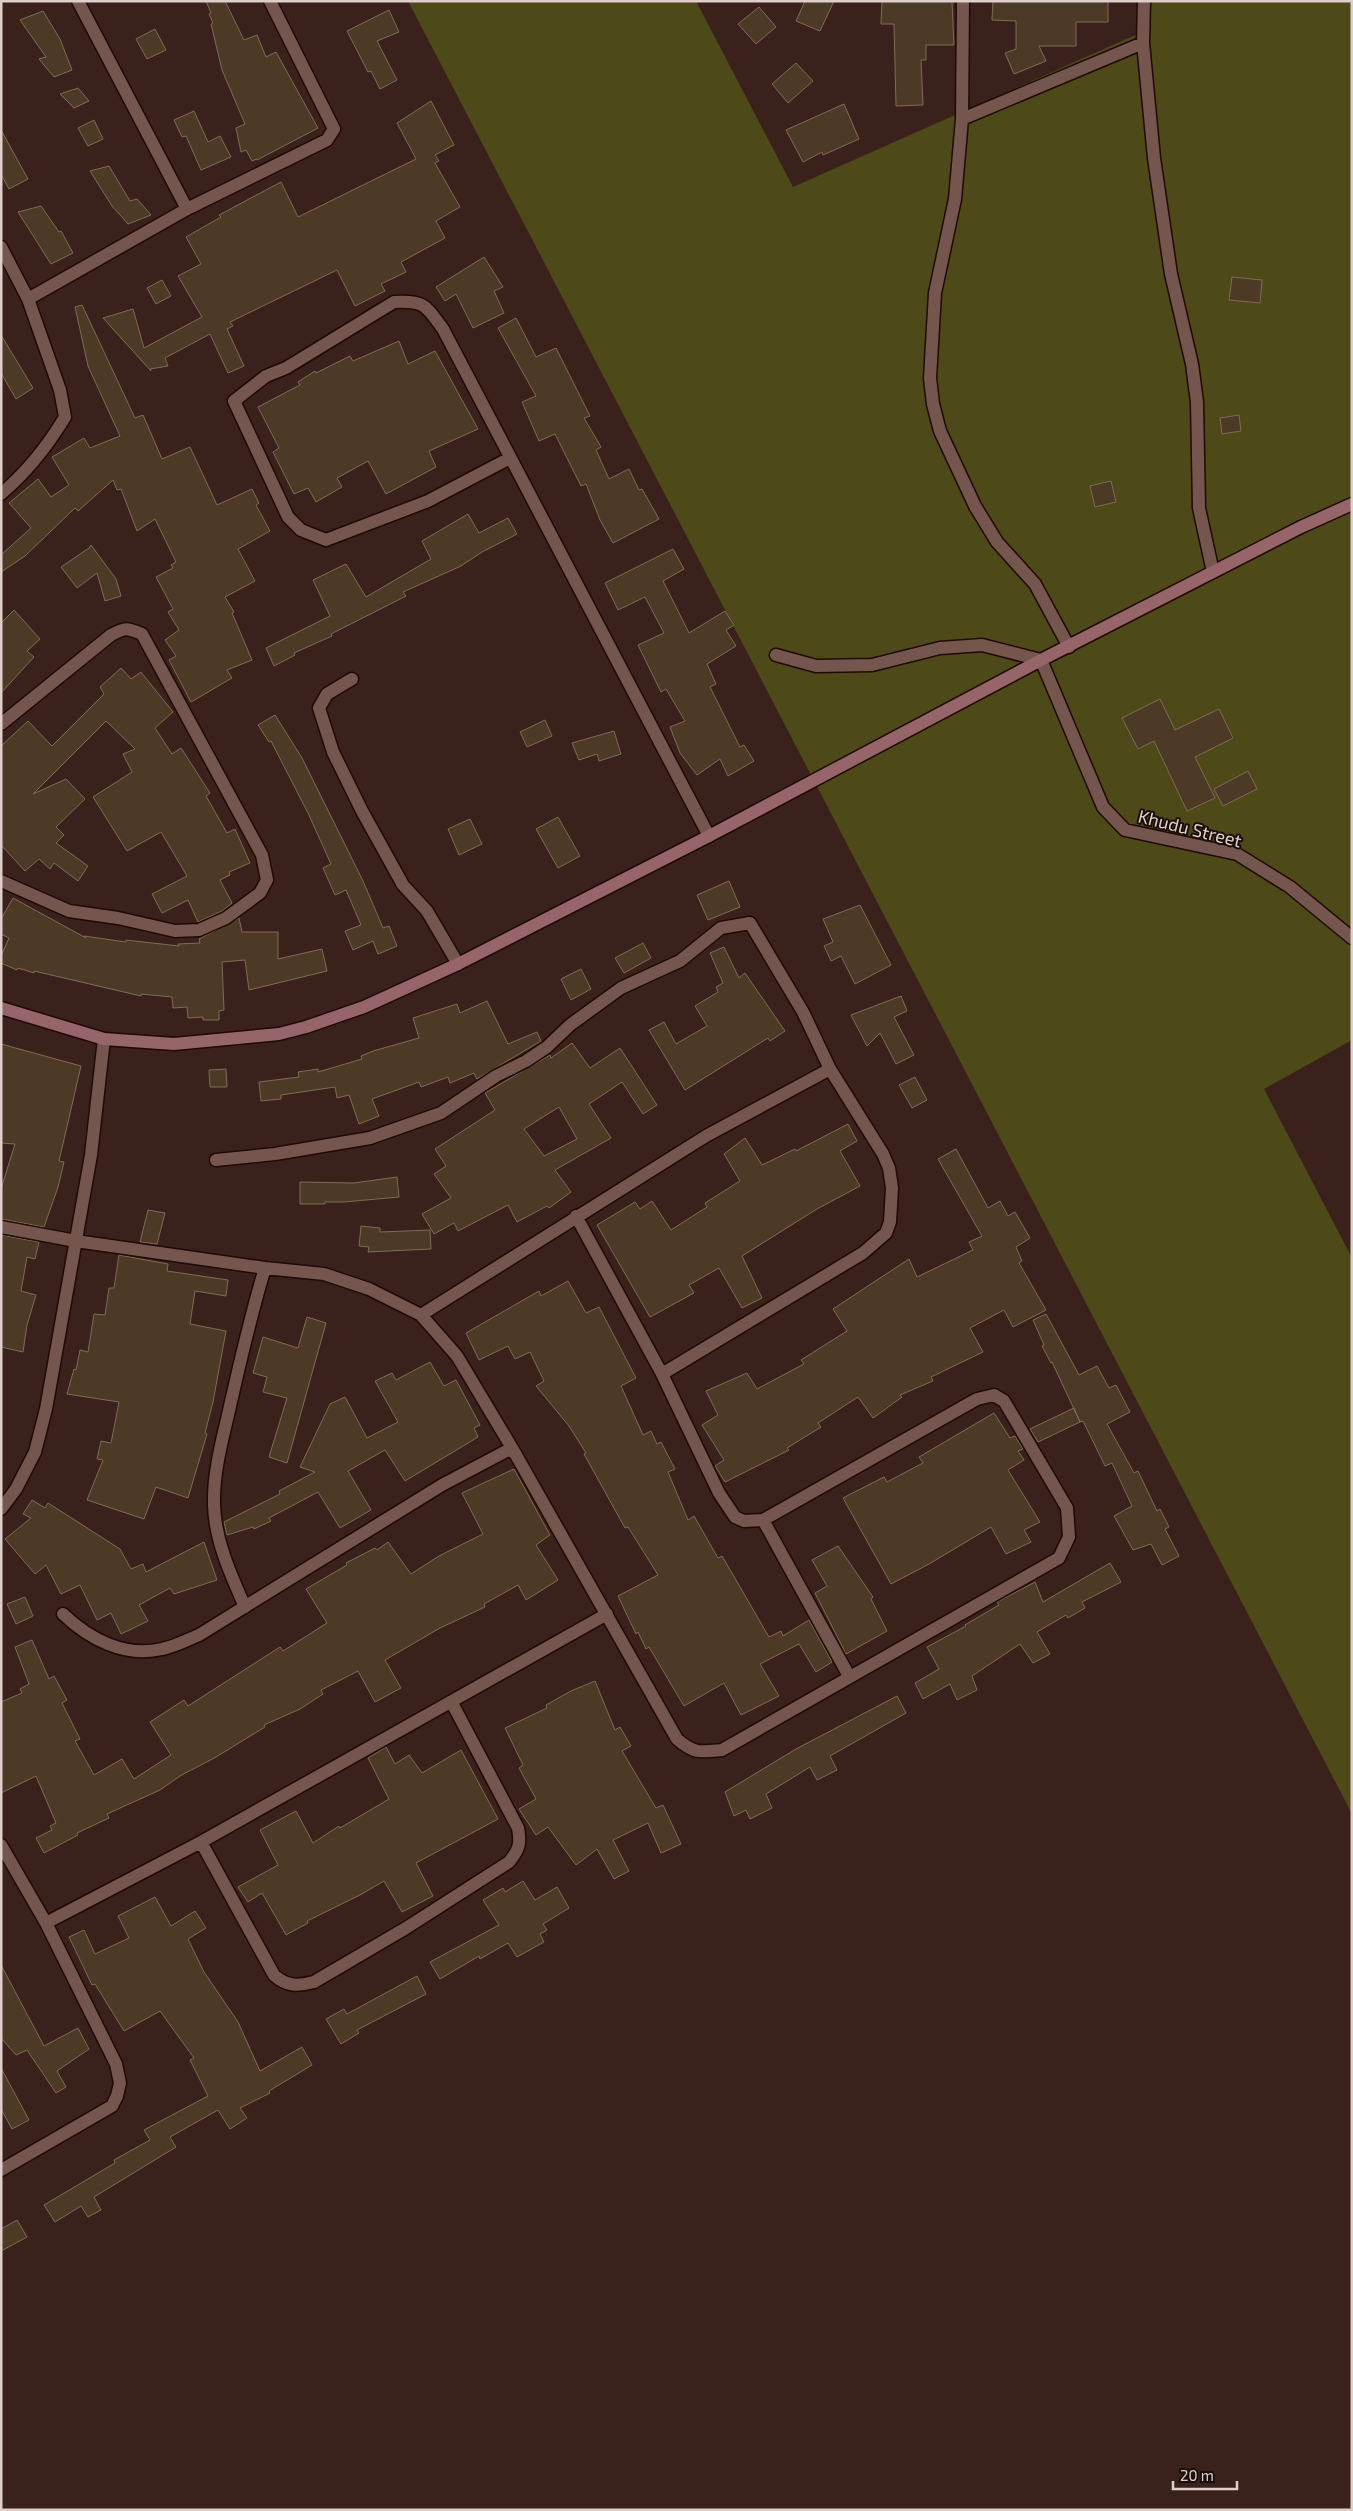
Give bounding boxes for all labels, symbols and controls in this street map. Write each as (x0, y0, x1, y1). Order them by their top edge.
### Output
street label: Khudu Street (1136, 805, 1244, 852)
scale bar (1173, 2458, 1237, 2490)
text: 20 m (1180, 2466, 1214, 2484)

